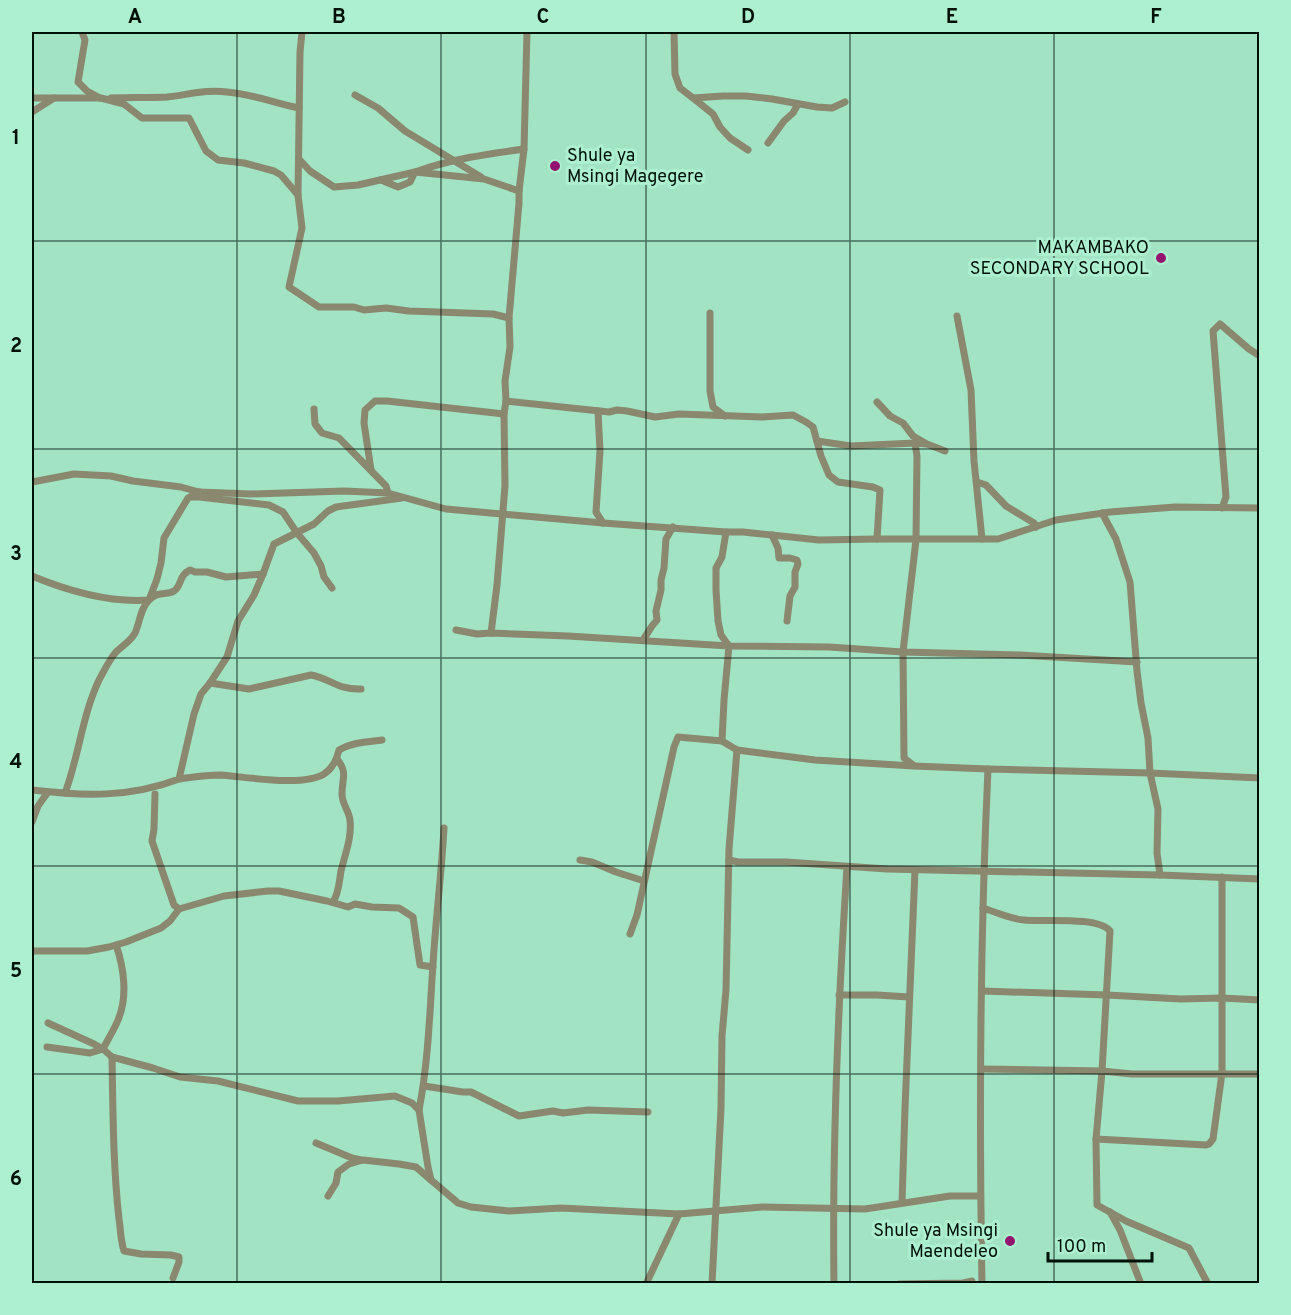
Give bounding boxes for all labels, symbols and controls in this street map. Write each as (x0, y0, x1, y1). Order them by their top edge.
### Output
text: A (128, 5, 142, 31)
text: B (332, 5, 346, 31)
text: C (537, 5, 549, 31)
text: D (741, 5, 755, 31)
text: E (946, 5, 958, 31)
text: F (1150, 5, 1162, 31)
text: 1 (12, 126, 20, 152)
place label: Shule ya Msingi Magegere (567, 145, 703, 189)
marker: Shule ya Msingi Magegere (548, 159, 562, 173)
place label: MAKAMBAKO SECONDARY SCHOOL (970, 237, 1149, 281)
marker: MAKAMBAKO SECONDARY SCHOOL (1154, 251, 1168, 265)
text: 2 (10, 334, 22, 360)
text: 3 (10, 542, 22, 568)
text: 4 (10, 750, 22, 776)
text: 5 (10, 959, 22, 985)
text: 6 (10, 1167, 22, 1193)
place label: Shule ya Msingi Maendeleo (873, 1220, 998, 1264)
scale bar (1048, 1225, 1152, 1263)
marker: Shule ya Msingi Maendeleo (1003, 1234, 1017, 1248)
text: 100 m (1057, 1236, 1106, 1259)

